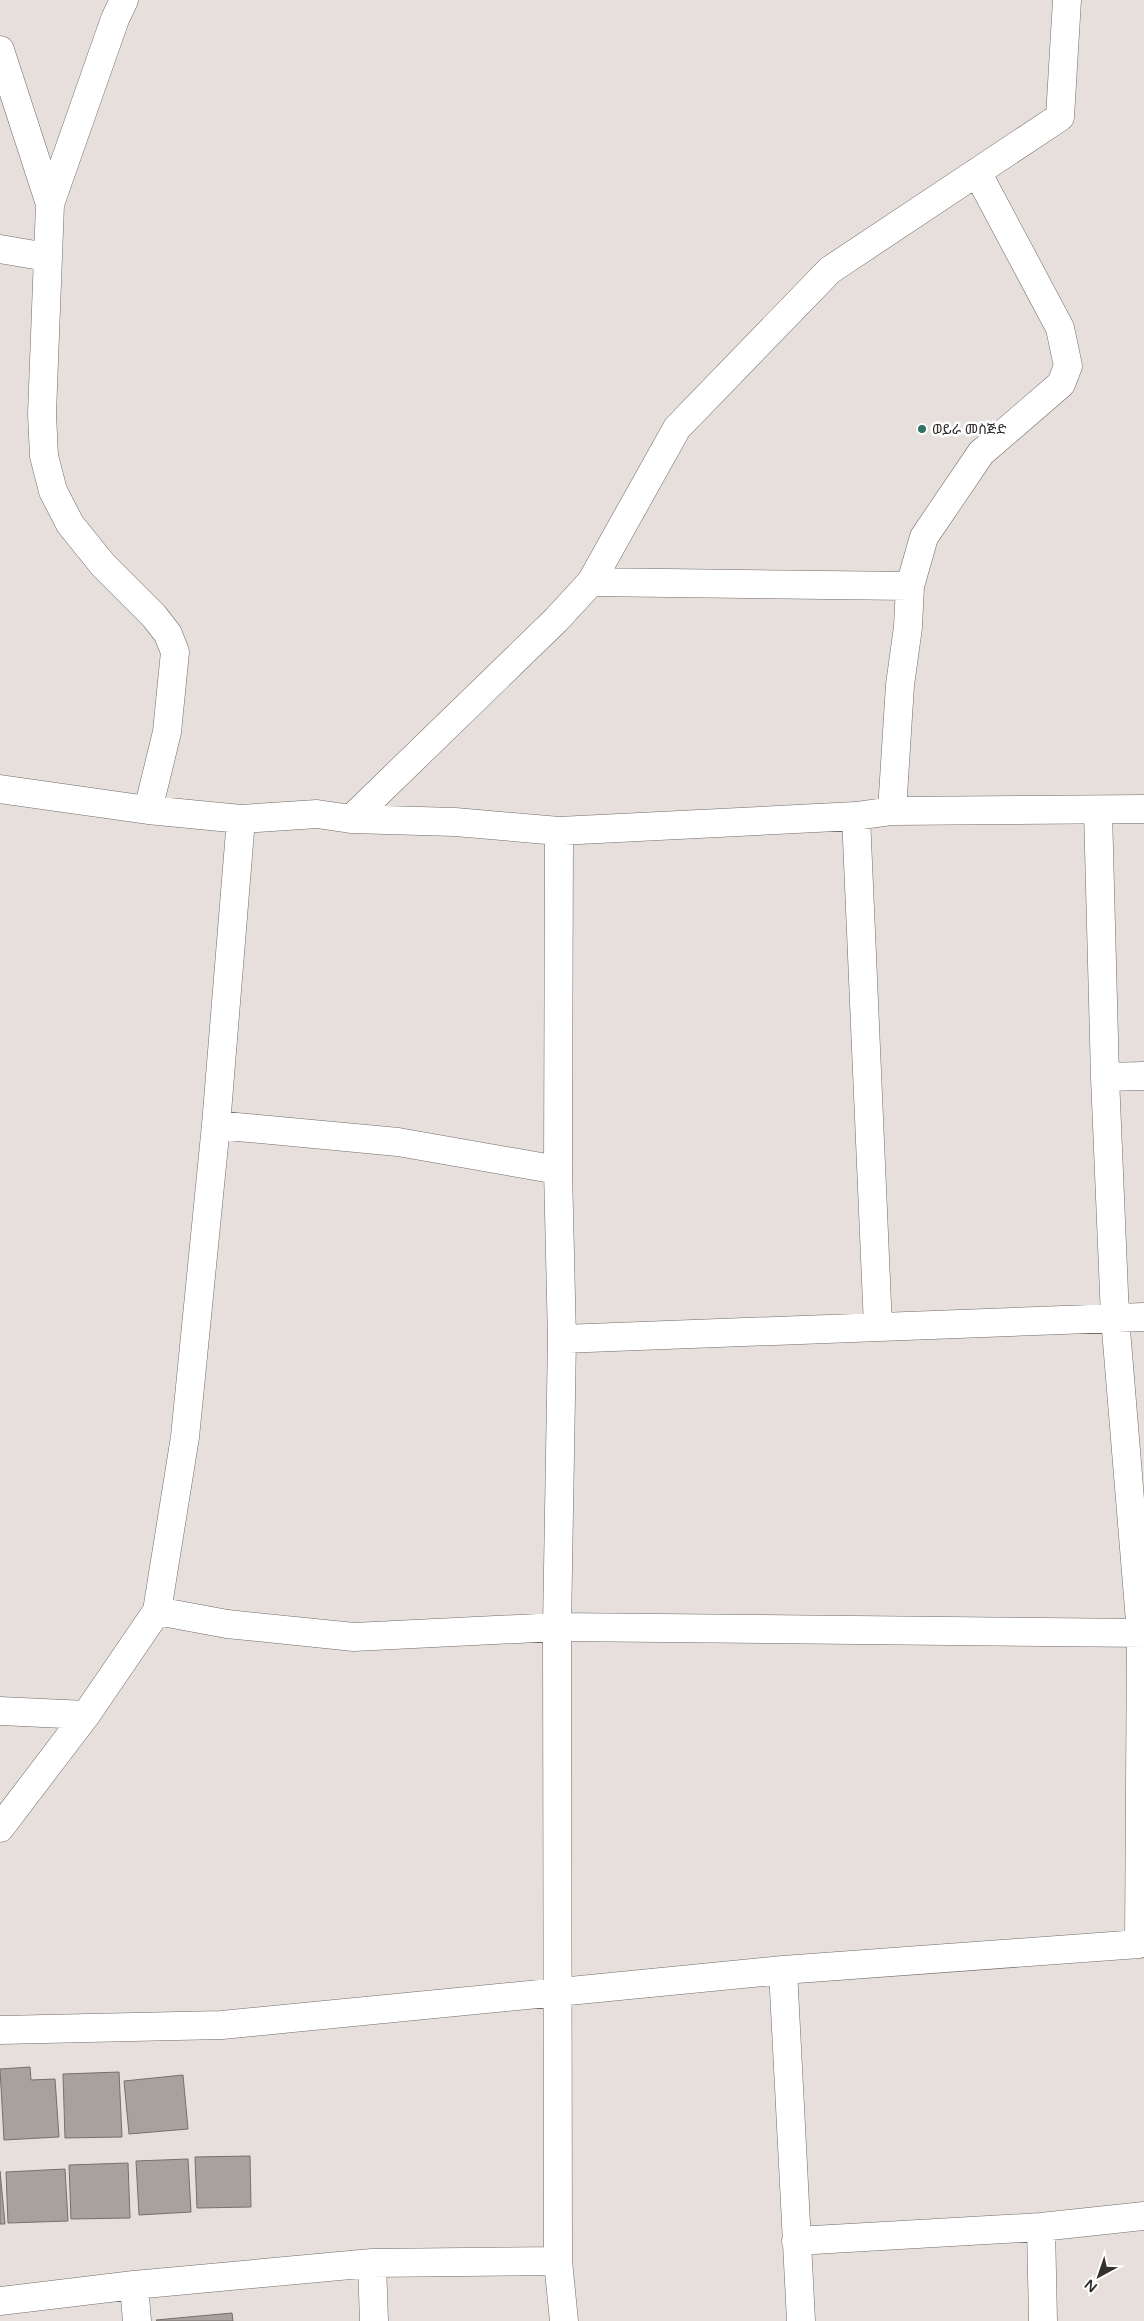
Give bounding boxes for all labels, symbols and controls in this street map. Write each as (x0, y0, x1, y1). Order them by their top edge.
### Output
place label: ወይራ መስጅድ (932, 421, 1007, 438)
marker: ወይራ መስጅድ (916, 423, 928, 435)
north arrow (1074, 2251, 1124, 2301)
text: N (1081, 2275, 1101, 2296)

